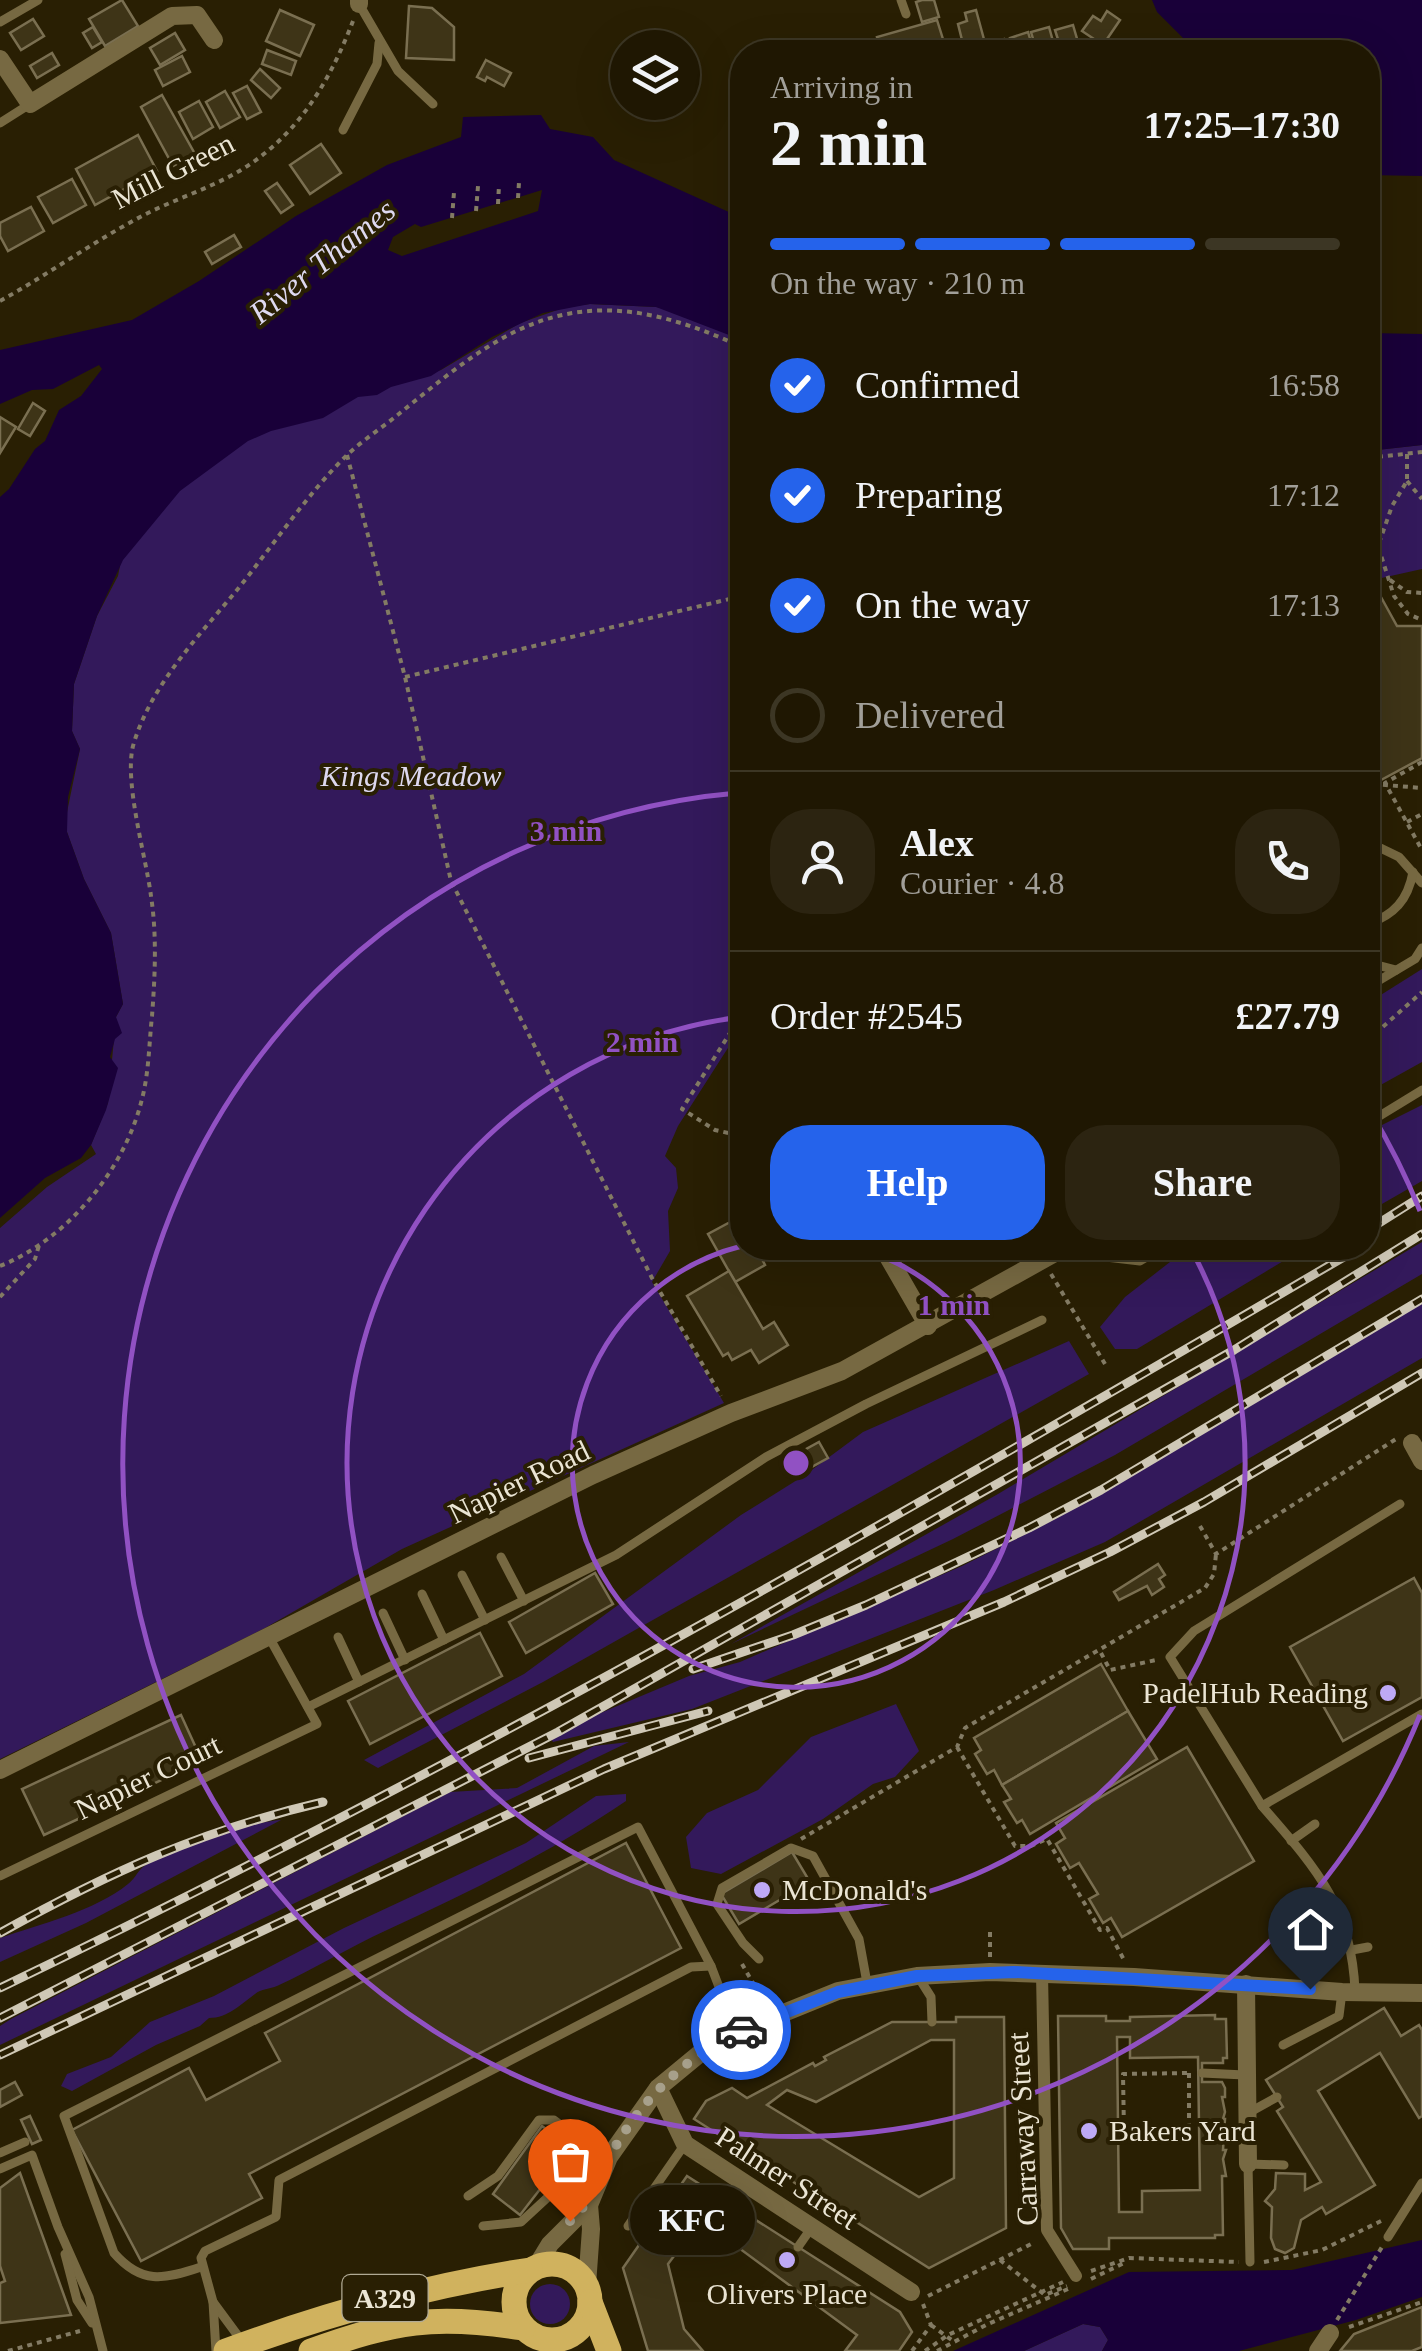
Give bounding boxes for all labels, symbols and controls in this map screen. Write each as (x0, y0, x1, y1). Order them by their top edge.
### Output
map controls (610, 30, 700, 120)
button: layers (610, 30, 700, 120)
text: Arriving in (770, 69, 913, 105)
text: 17:25–17:30 (1144, 104, 1340, 146)
text: 2 min (770, 107, 927, 179)
street label: Mill Green (106, 126, 239, 215)
water label: River Thames (241, 191, 402, 331)
text: On the way · 210 m (770, 265, 1025, 301)
icon: check (770, 358, 825, 413)
text: Confirmed (855, 364, 1020, 406)
text: 16:58 (1267, 367, 1340, 403)
icon: check (770, 468, 825, 523)
text: Preparing (855, 474, 1003, 516)
text: 17:12 (1267, 477, 1340, 513)
icon: check (770, 578, 825, 633)
text: On the way (855, 584, 1030, 626)
text: 17:13 (1267, 587, 1340, 623)
text: Delivered (855, 694, 1005, 736)
park label: Kings Meadow (320, 759, 501, 792)
button: person (770, 809, 875, 914)
button: phone (1235, 809, 1340, 914)
text: 3 min (530, 814, 603, 847)
text: Alex (900, 822, 974, 864)
text: Courier · 4.8 (900, 865, 1064, 901)
text: Order #2545 (770, 995, 963, 1037)
text: £27.79 (1236, 995, 1340, 1037)
text: 2 min (606, 1025, 679, 1058)
button: Help (770, 1125, 1045, 1240)
button: Share (1065, 1125, 1340, 1240)
text: 1 min (918, 1288, 991, 1321)
street label: Napier Road (443, 1433, 595, 1530)
centre of rings (778, 1445, 814, 1481)
place label: PadelHub Reading (1142, 1676, 1368, 1709)
marker: PadelHub Reading (1377, 1682, 1399, 1704)
street label: Napier Court (70, 1727, 226, 1826)
place label: McDonald's (782, 1873, 927, 1906)
marker: McDonald's (751, 1879, 773, 1901)
pin (1268, 1887, 1353, 1990)
icon: home (1283, 1902, 1338, 1957)
courier (691, 1980, 791, 2080)
icon: car (714, 2003, 769, 2058)
street label: Carraway Street (1001, 2031, 1044, 2227)
place label: Bakers Yard (1109, 2114, 1256, 2147)
pin (528, 2119, 613, 2222)
street label: Palmer Street (710, 2120, 865, 2236)
marker: Bakers Yard (1078, 2120, 1100, 2142)
icon: bag (543, 2134, 598, 2189)
callout: KFC (630, 2186, 755, 2256)
text: KFC (659, 2202, 726, 2238)
marker: Olivers Place (776, 2249, 798, 2271)
road number: A329 (342, 2275, 428, 2321)
place label: Olivers Place (707, 2277, 867, 2310)

